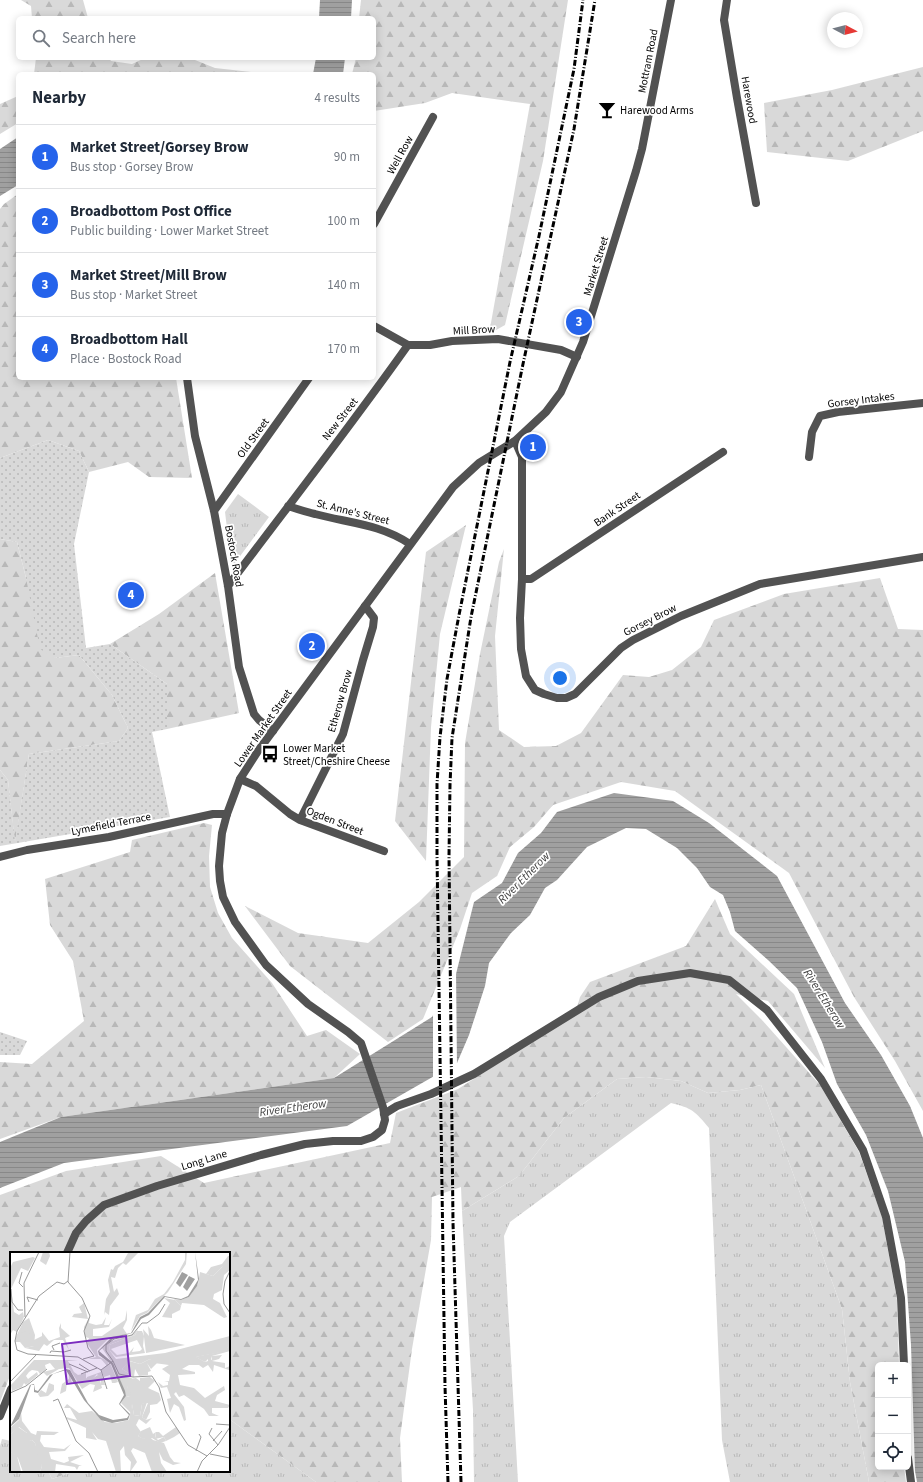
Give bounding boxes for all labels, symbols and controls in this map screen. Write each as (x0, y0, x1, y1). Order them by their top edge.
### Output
north arrow (827, 12, 863, 48)
search box (16, 16, 376, 60)
icon: search (30, 27, 52, 49)
text: Search here (62, 28, 136, 49)
street label: Mottram Road (634, 28, 662, 94)
street label: Harewood (737, 75, 761, 125)
text: Nearby (32, 86, 86, 110)
text: 4 results (315, 89, 360, 107)
bar icon: Harewood Arms (597, 100, 617, 120)
place label: Harewood Arms (620, 103, 694, 118)
street label: Well Row (383, 133, 417, 177)
text: Market Street/Gorsey Brow (70, 137, 249, 158)
text: 1 (42, 148, 48, 166)
text: 90 m (334, 148, 360, 166)
text: Bus stop · Gorsey Brow (70, 158, 193, 176)
text: Broadbottom Post Office (70, 201, 232, 222)
text: 2 (42, 212, 48, 230)
text: 100 m (327, 212, 360, 230)
text: Public building · Lower Market Street (70, 222, 269, 240)
street label: Market Street (580, 234, 612, 298)
text: Market Street/Mill Brow (70, 265, 227, 286)
text: 3 (42, 276, 48, 294)
text: 140 m (327, 276, 360, 294)
text: Bus stop · Market Street (70, 286, 197, 304)
pin: 3 (566, 307, 592, 337)
street label: Mill Brow (452, 321, 496, 339)
text: Broadbottom Hall (70, 329, 188, 350)
text: 4 (42, 340, 48, 358)
text: 170 m (327, 340, 360, 358)
text: Place · Bostock Road (70, 350, 182, 368)
street label: Gorsey Intakes (827, 388, 896, 412)
street label: New Street (319, 394, 362, 443)
street label: Old Street (233, 415, 273, 461)
pin: 1 (520, 432, 546, 462)
street label: Bank Street (591, 488, 643, 530)
street label: St. Anne's Street (315, 496, 391, 528)
street label: Bostock Road (221, 524, 247, 588)
pin: 4 (118, 580, 144, 610)
street label: Gorsey Brow (621, 600, 679, 640)
pin: 2 (299, 631, 325, 661)
street label: Etherow Brow (324, 668, 356, 734)
your location (550, 668, 570, 688)
street label: Lower Market Street (230, 686, 296, 770)
place label: Lower Market Street/Cheshire Cheese (283, 741, 391, 769)
bus stop icon: Lower Market Street/Cheshire Cheese (260, 744, 280, 764)
street label: Ogden Street (304, 803, 366, 839)
street label: Lymefield Terrace (70, 809, 153, 839)
water label: River Etherow (494, 848, 554, 908)
water label: River Etherow (799, 966, 849, 1033)
water label: River Etherow (258, 1095, 328, 1121)
street label: Long Lane (179, 1146, 229, 1174)
inset map (10, 1252, 230, 1472)
map controls (875, 1362, 911, 1470)
button: + (875, 1362, 911, 1398)
button: − (875, 1398, 911, 1434)
button: locate (875, 1434, 911, 1470)

